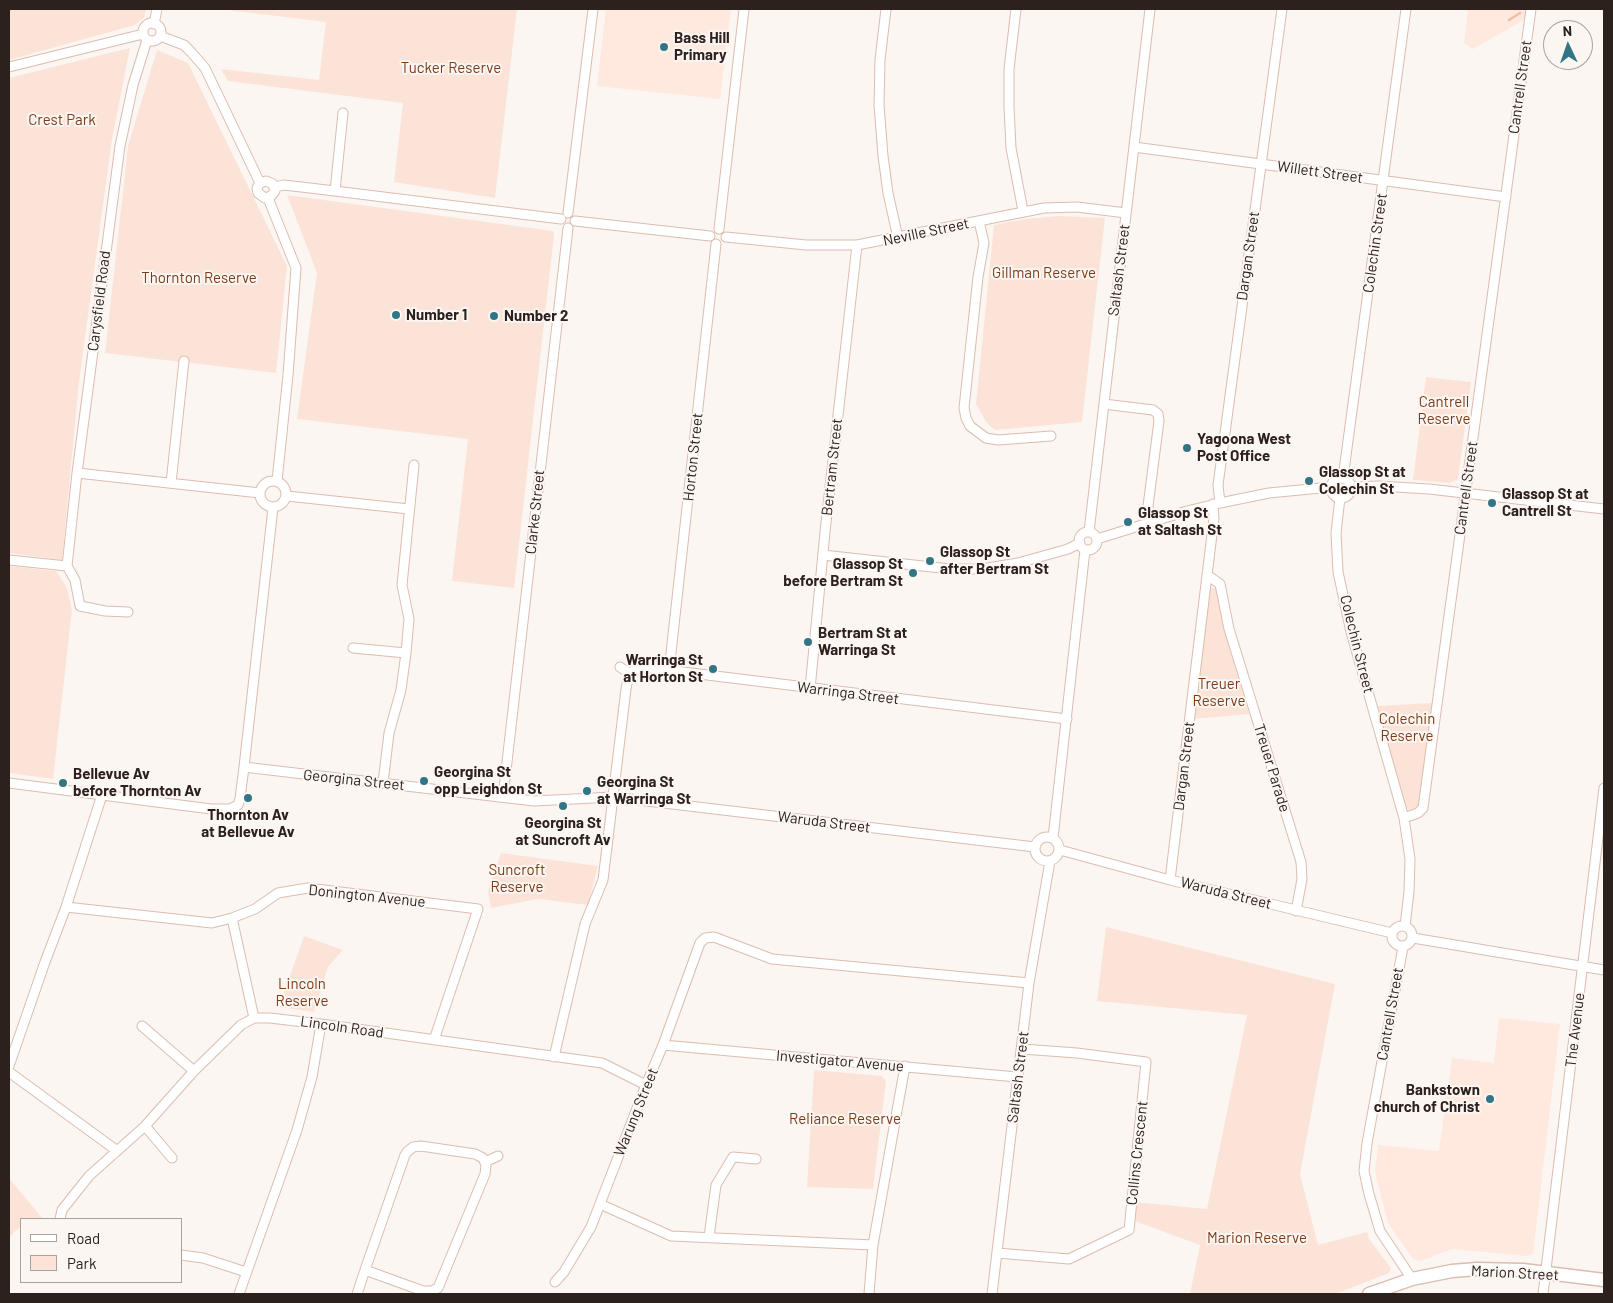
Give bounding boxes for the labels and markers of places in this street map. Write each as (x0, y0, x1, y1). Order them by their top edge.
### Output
place label: Bass Hill Primary (674, 29, 730, 64)
marker: Bass Hill Primary (658, 41, 670, 53)
place label: Number 1 (406, 306, 467, 324)
place label: Number 2 (504, 307, 568, 325)
marker: Number 1 (390, 309, 402, 321)
marker: Number 2 (488, 310, 500, 322)
place label: Yagoona West Post Office (1197, 430, 1291, 465)
marker: Yagoona West Post Office (1181, 442, 1193, 454)
place label: Glassop St at Colechin St (1319, 463, 1406, 498)
marker: Glassop St at Colechin St (1303, 475, 1315, 487)
place label: Glassop St at Cantrell St (1502, 485, 1589, 520)
marker: Glassop St at Cantrell St (1486, 497, 1498, 509)
place label: Glassop St at Saltash St (1138, 504, 1222, 539)
marker: Glassop St at Saltash St (1122, 516, 1134, 528)
place label: Glassop St after Bertram St (940, 543, 1049, 578)
place label: Glassop St before Bertram St (783, 555, 903, 590)
marker: Glassop St after Bertram St (924, 555, 936, 567)
marker: Glassop St before Bertram St (907, 567, 919, 579)
place label: Bertram St at Warringa St (818, 624, 907, 659)
marker: Bertram St at Warringa St (802, 636, 814, 648)
place label: Warringa St at Horton St (623, 651, 703, 686)
marker: Warringa St at Horton St (707, 663, 719, 675)
place label: Georgina St opp Leighdon St (434, 763, 542, 798)
place label: Bellevue Av before Thornton Av (73, 765, 201, 800)
place label: Georgina St at Warringa St (597, 773, 691, 808)
marker: Georgina St opp Leighdon St (418, 775, 430, 787)
marker: Bellevue Av before Thornton Av (57, 777, 69, 789)
marker: Georgina St at Warringa St (581, 785, 593, 797)
marker: Thornton Av at Bellevue Av (242, 792, 254, 804)
marker: Georgina St at Suncroft Av (557, 800, 569, 812)
place label: Thornton Av at Bellevue Av (201, 806, 295, 841)
place label: Georgina St at Suncroft Av (515, 814, 611, 849)
place label: Bankstown church of Christ (1374, 1081, 1480, 1116)
marker: Bankstown church of Christ (1484, 1093, 1496, 1105)

